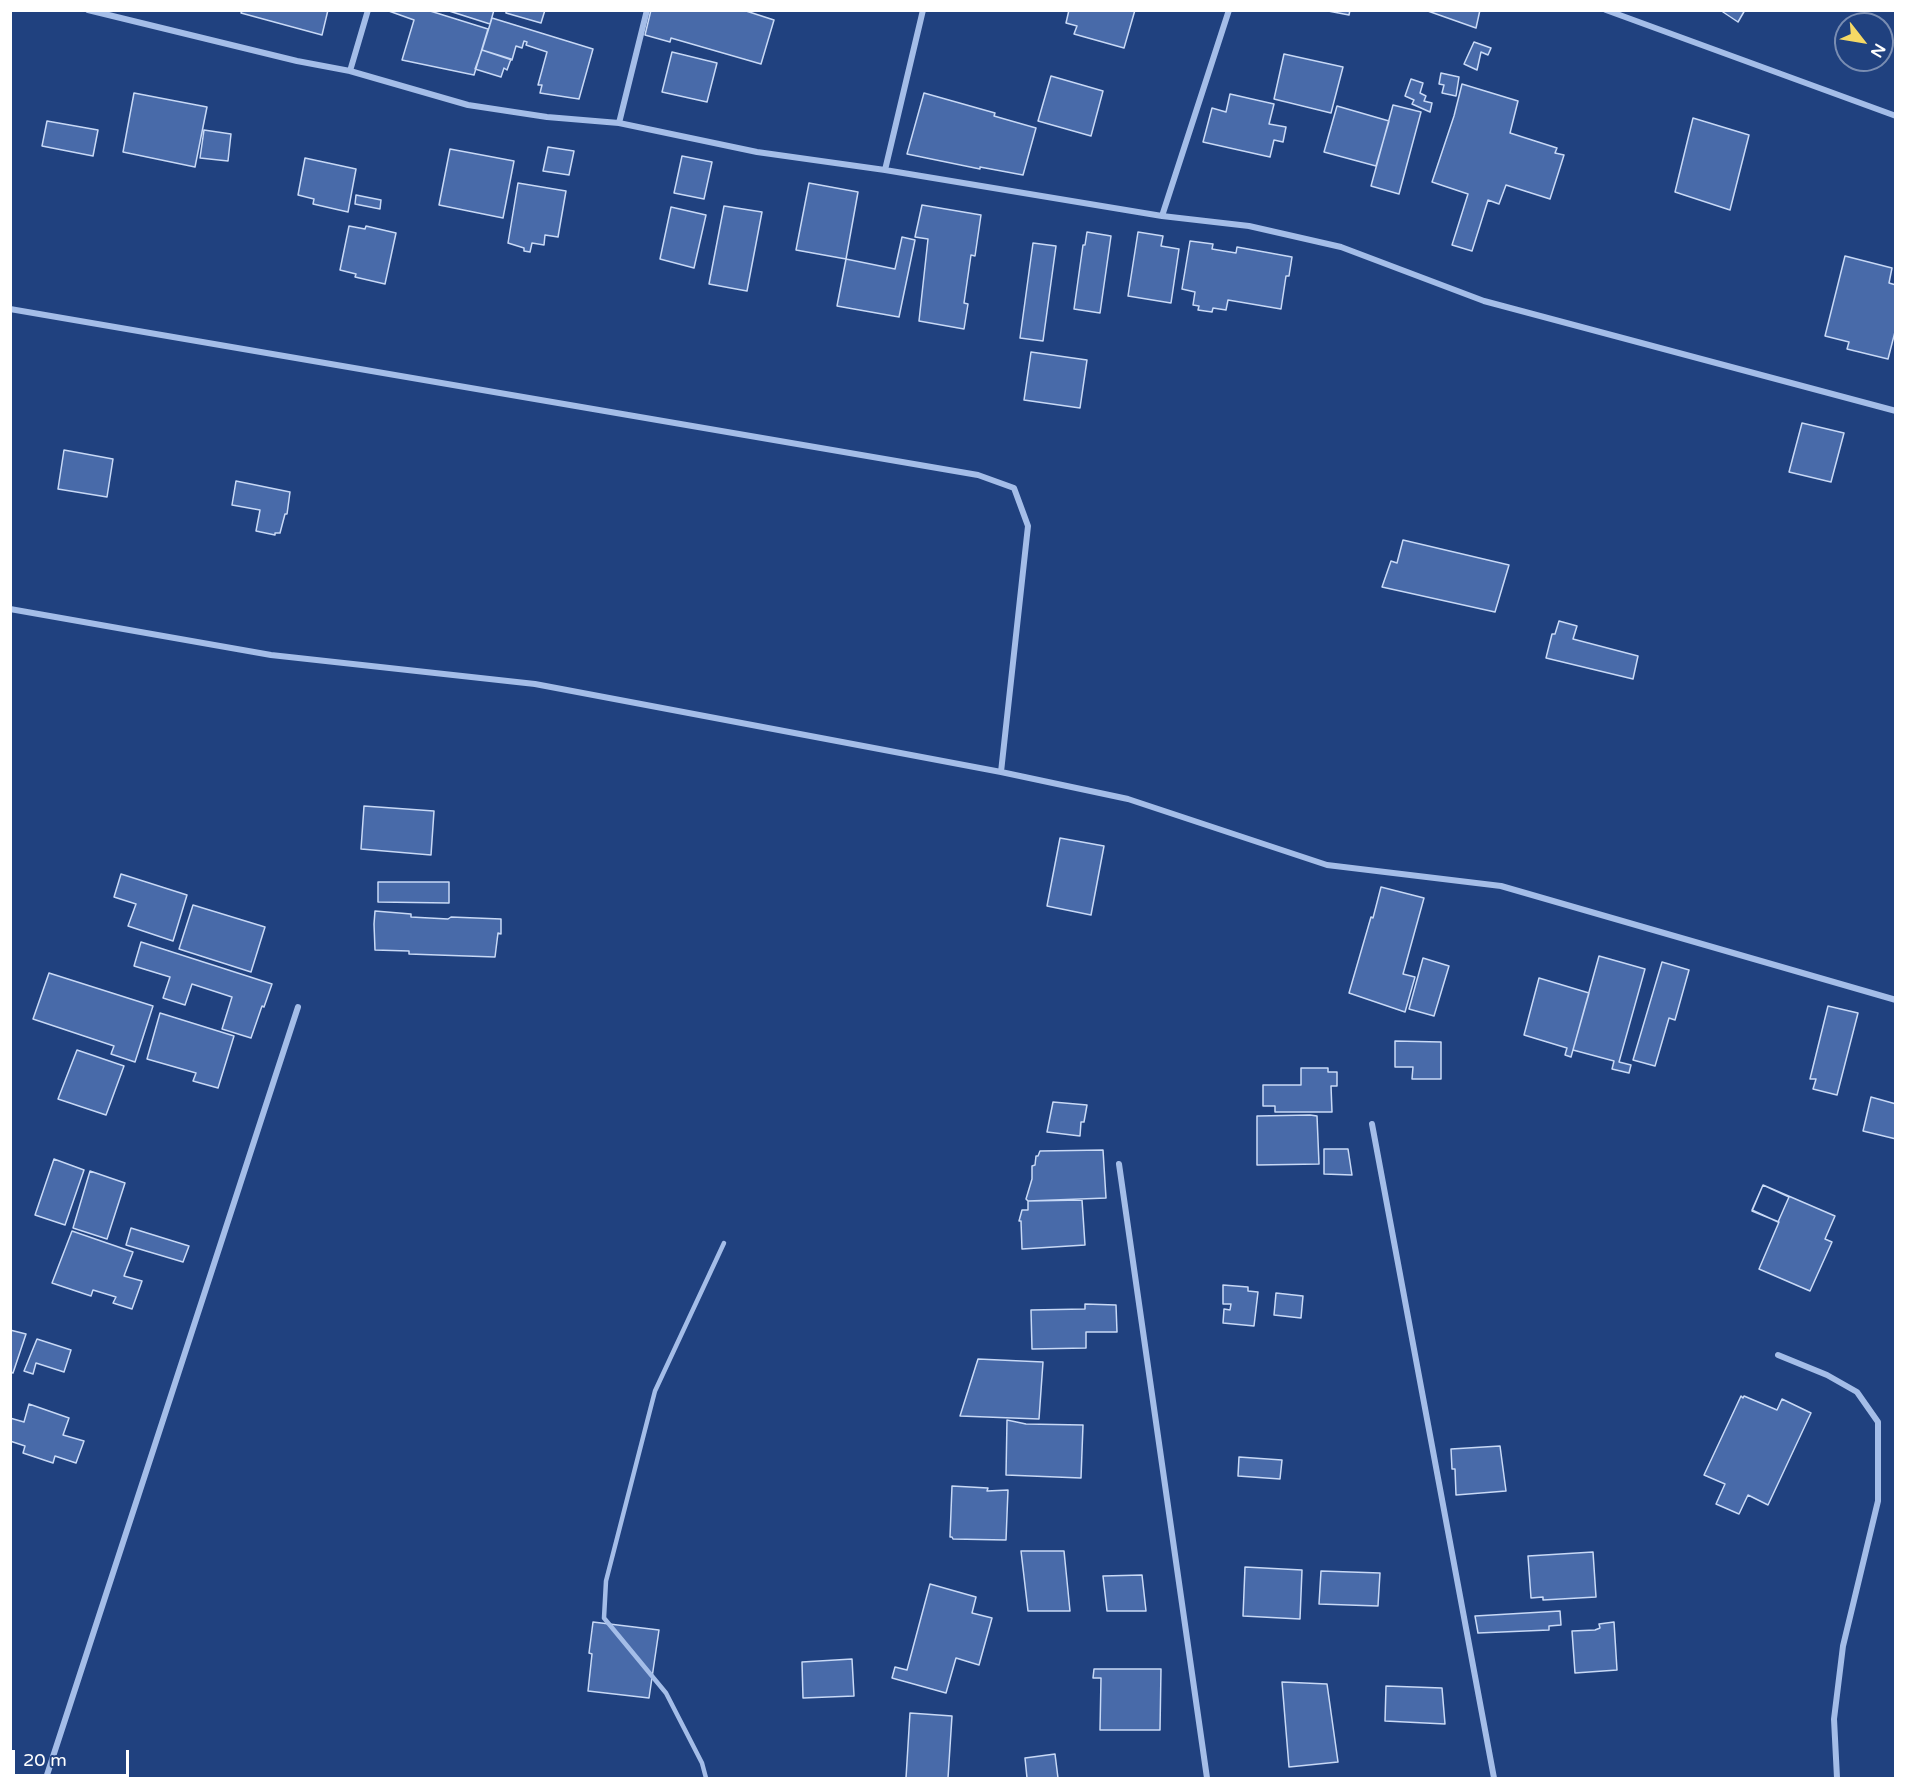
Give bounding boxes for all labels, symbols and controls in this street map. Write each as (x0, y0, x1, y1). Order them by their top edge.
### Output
north arrow (1834, 12, 1894, 72)
text: N (1866, 40, 1890, 61)
scale bar (15, 1738, 132, 1776)
text: 20 m (23, 1749, 67, 1771)

